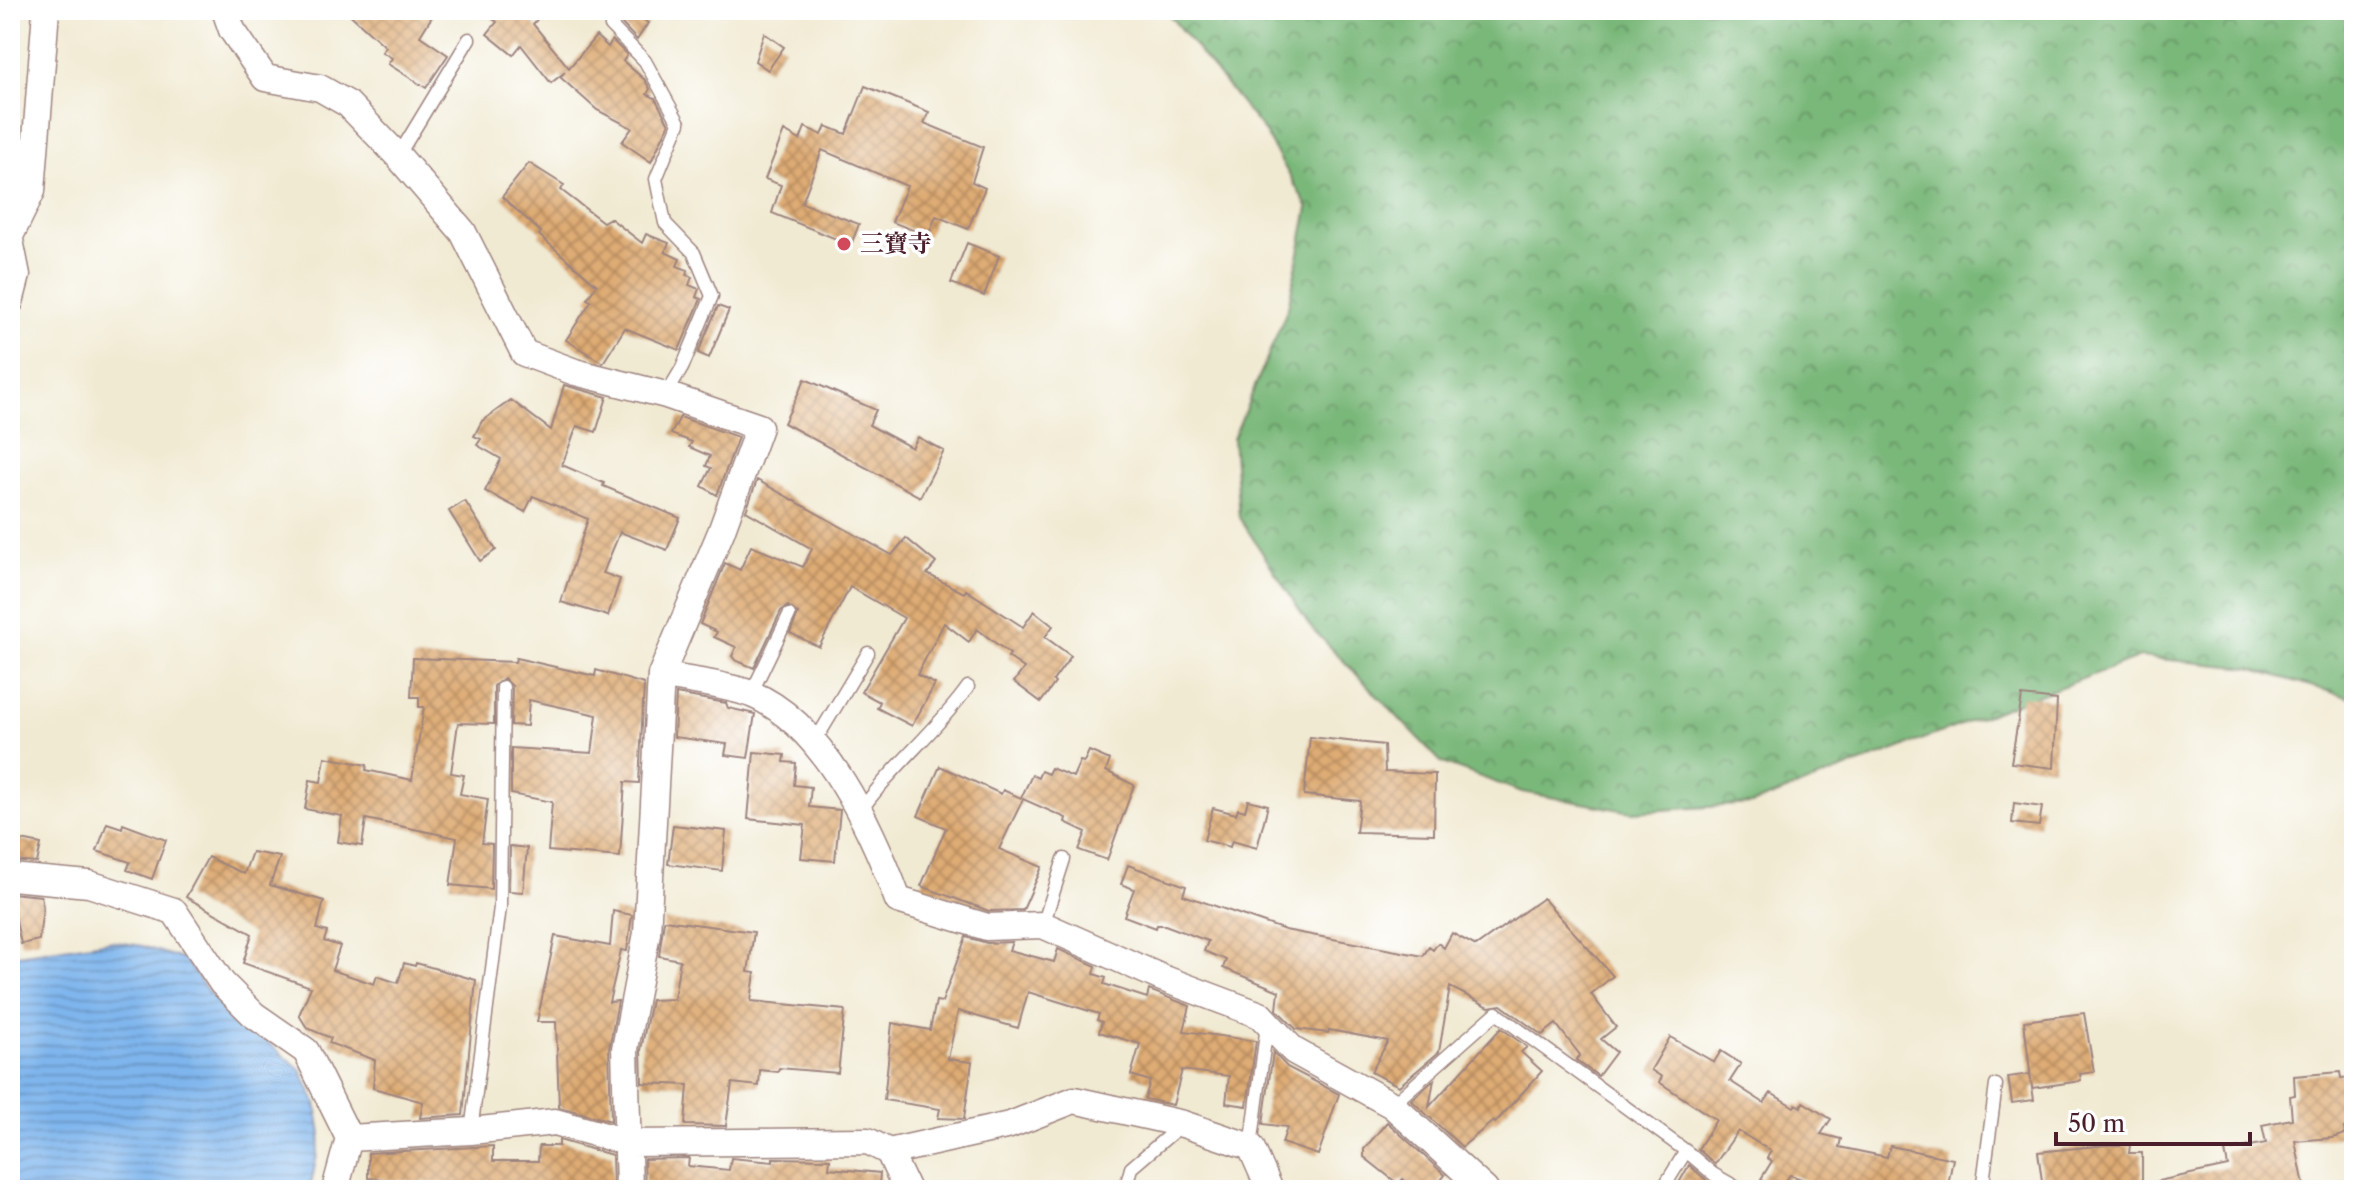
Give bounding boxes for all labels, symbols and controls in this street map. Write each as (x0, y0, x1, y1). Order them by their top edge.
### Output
place label: 三寶寺 (860, 229, 932, 258)
marker: 三寶寺 (835, 235, 853, 253)
scale bar (2056, 1096, 2250, 1146)
text: 50 m (2068, 1109, 2125, 1138)

